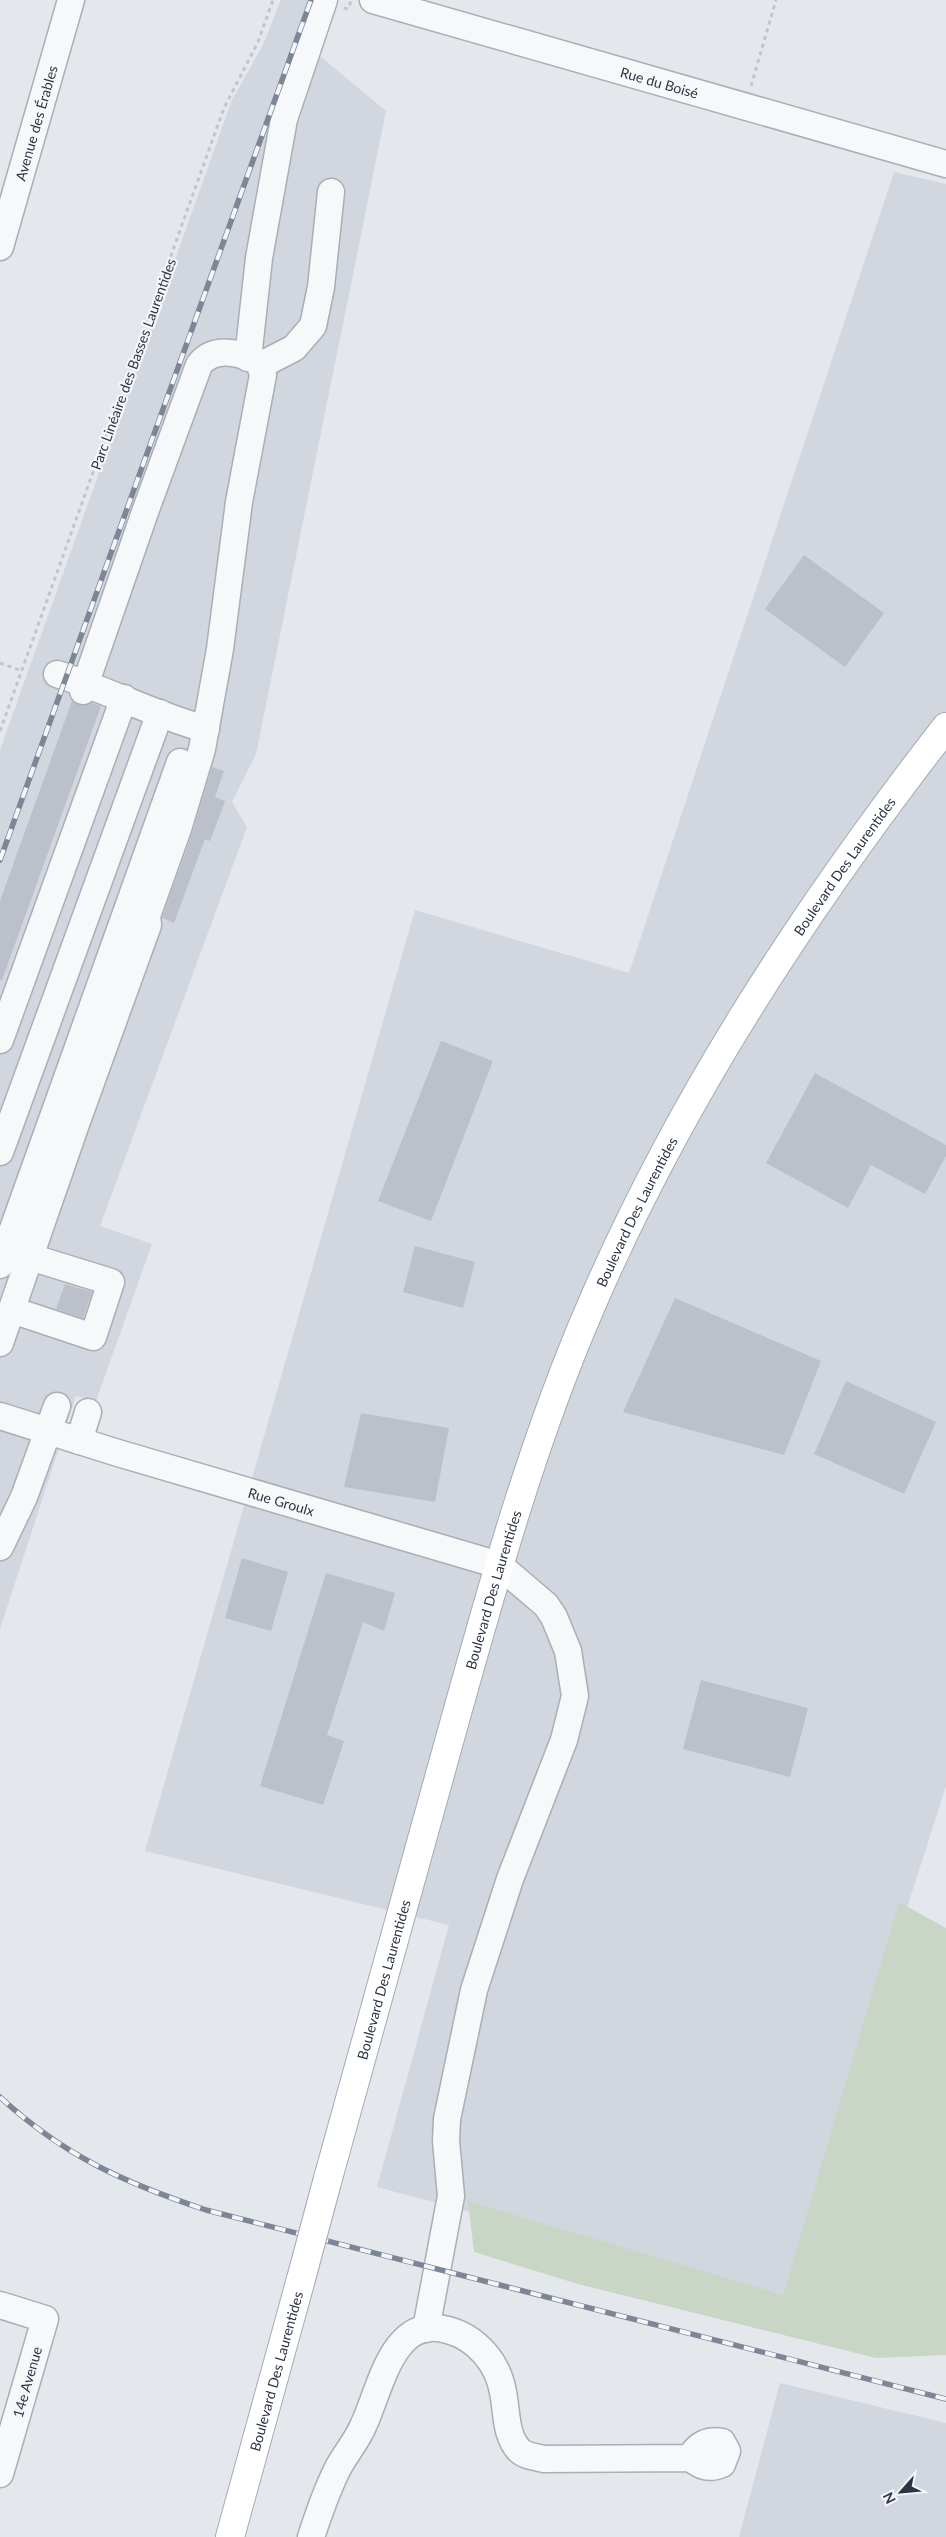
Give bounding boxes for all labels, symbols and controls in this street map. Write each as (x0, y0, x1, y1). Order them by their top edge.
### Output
street label: Avenue des Érables (11, 63, 60, 183)
street label: Rue du Boisé (619, 63, 700, 101)
street label: Parc Linéaire des Basses Laurentides (87, 256, 179, 472)
street label: Boulevard Des Laurentides (789, 794, 898, 938)
street label: Boulevard Des Laurentides (592, 1134, 680, 1289)
street label: Rue Groulx (246, 1483, 317, 1519)
street label: Boulevard Des Laurentides (461, 1508, 524, 1671)
street label: Boulevard Des Laurentides (353, 1898, 413, 2061)
street label: Boulevard Des Laurentides (246, 2289, 306, 2453)
street label: 14e Avenue (9, 2345, 45, 2419)
north arrow (876, 2467, 926, 2517)
text: N (879, 2489, 899, 2507)

